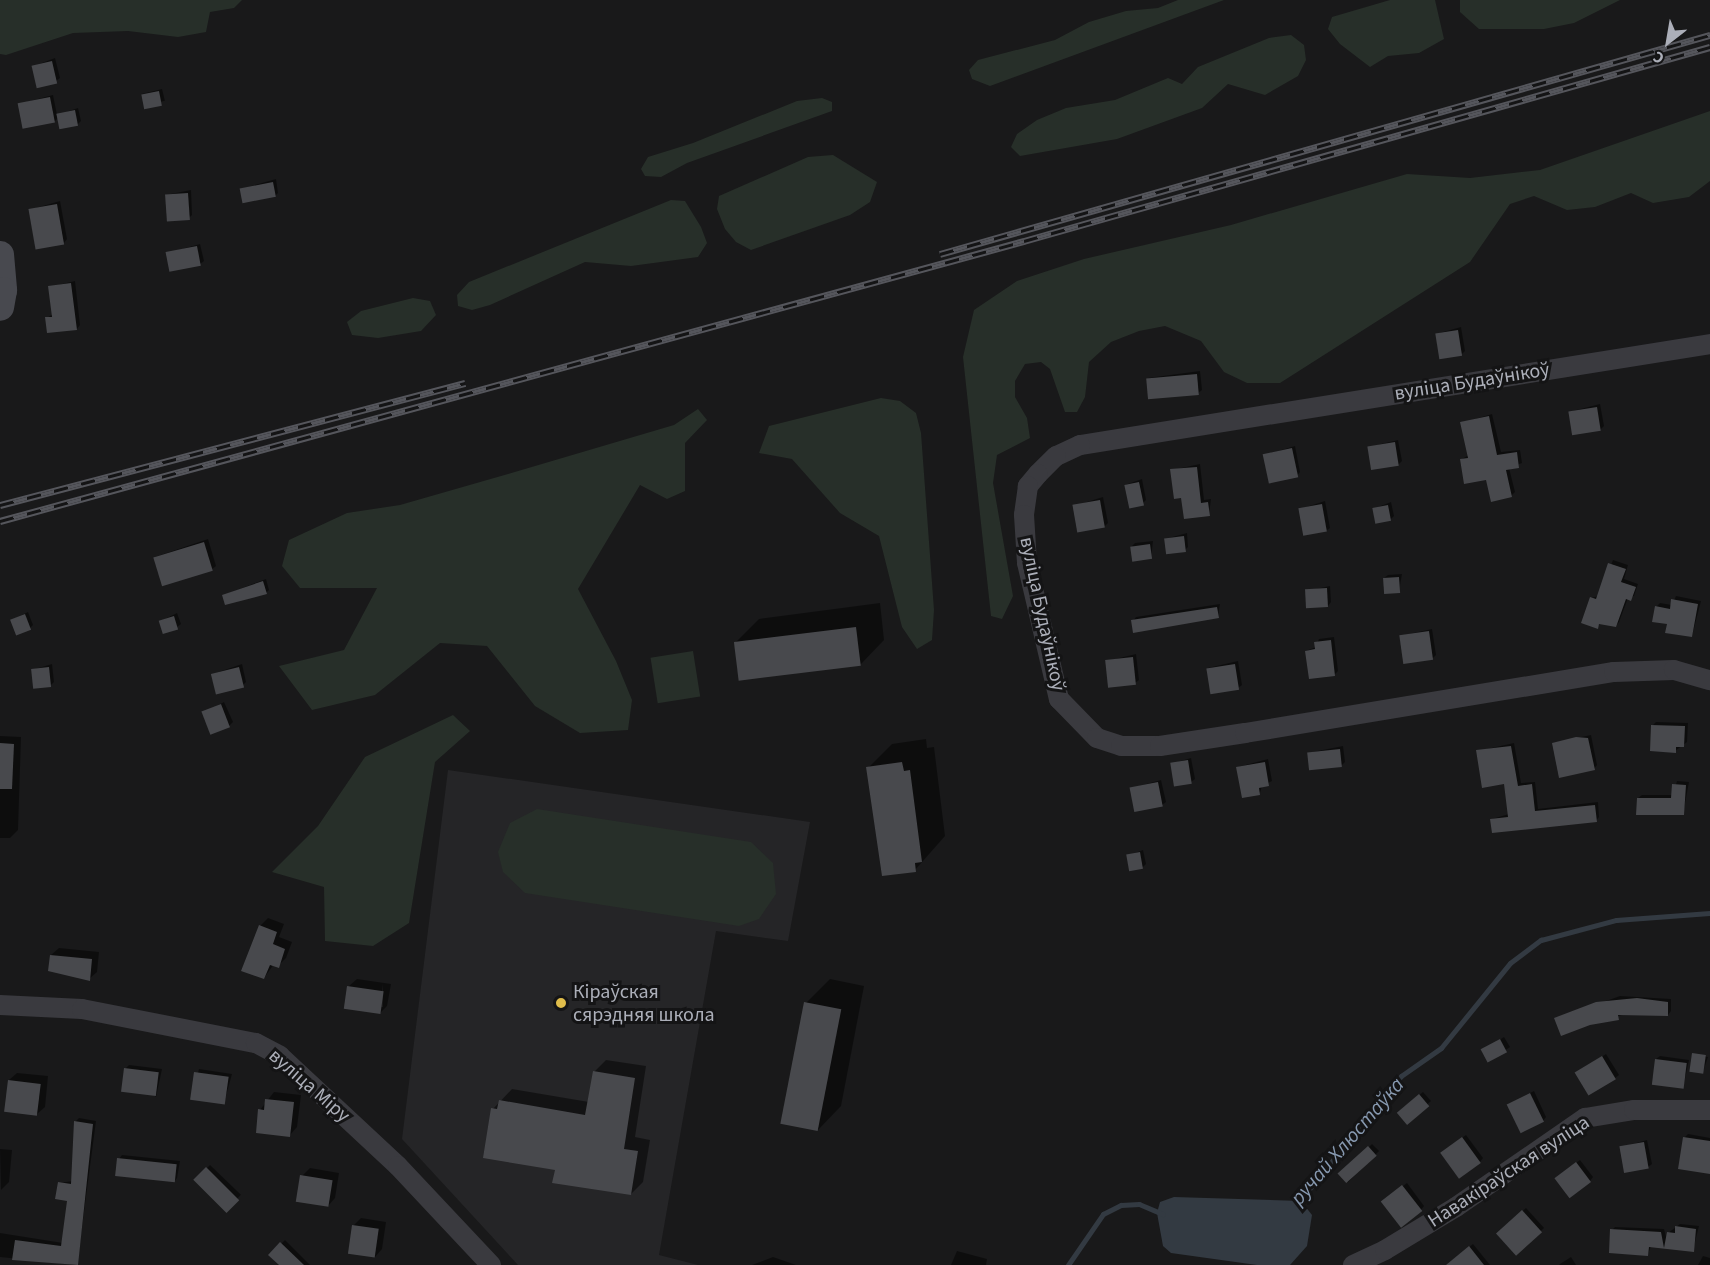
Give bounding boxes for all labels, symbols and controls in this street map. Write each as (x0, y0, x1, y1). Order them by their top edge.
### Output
north arrow (1638, 12, 1698, 72)
text: С (1649, 46, 1668, 69)
street label: вуліца Будаўнікоў (1393, 358, 1551, 406)
street label: вуліца Будаўнікоў (1014, 535, 1070, 693)
place label: Кіраўская сярэдняя школа (573, 980, 715, 1027)
marker: Кіраўская сярэдняя школа (554, 996, 568, 1010)
street label: вуліца Міру (263, 1044, 355, 1128)
water label: ручай Хлюстаўка (1285, 1072, 1409, 1210)
street label: Навакіраўская вуліца (1424, 1111, 1594, 1233)

